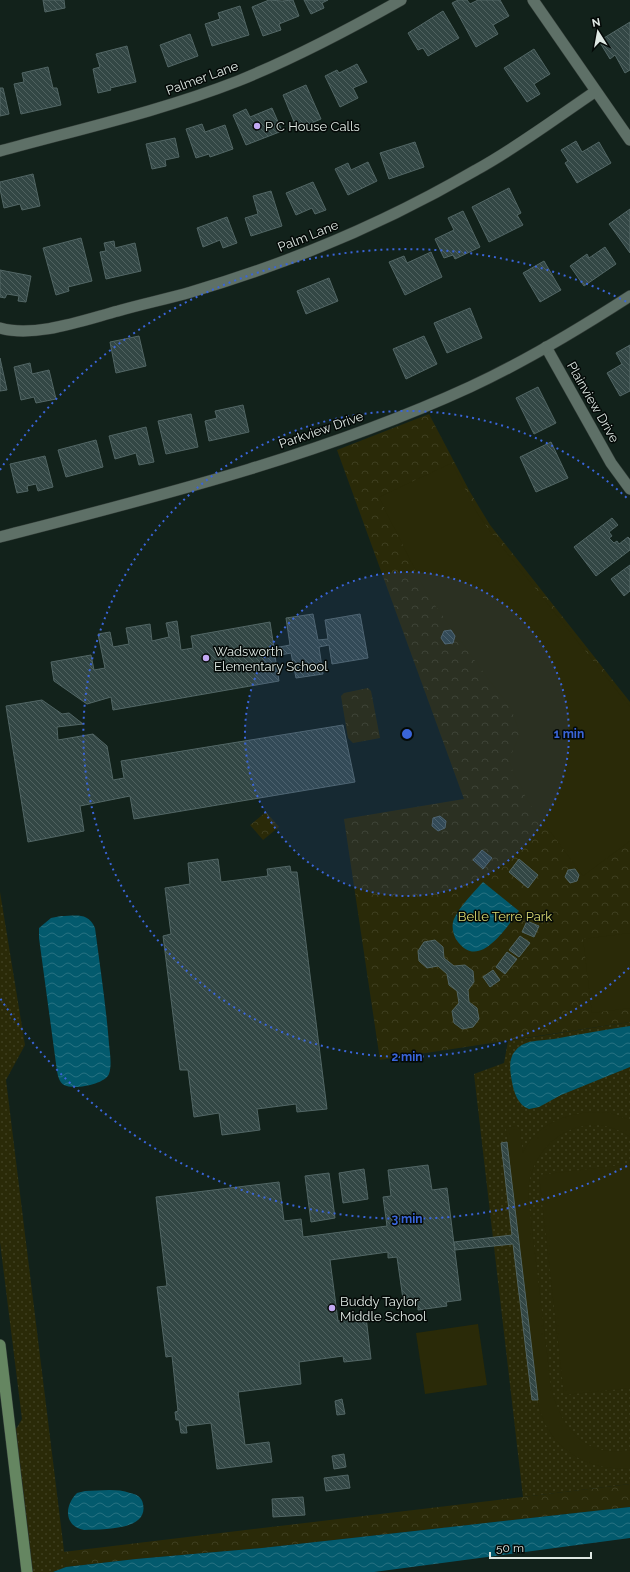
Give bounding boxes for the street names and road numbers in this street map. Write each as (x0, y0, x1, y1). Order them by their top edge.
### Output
street label: Palmer Lane (164, 58, 240, 98)
street label: Palm Lane (276, 217, 341, 255)
street label: Plainview Drive (564, 359, 622, 445)
street label: Parkview Drive (277, 408, 366, 451)

